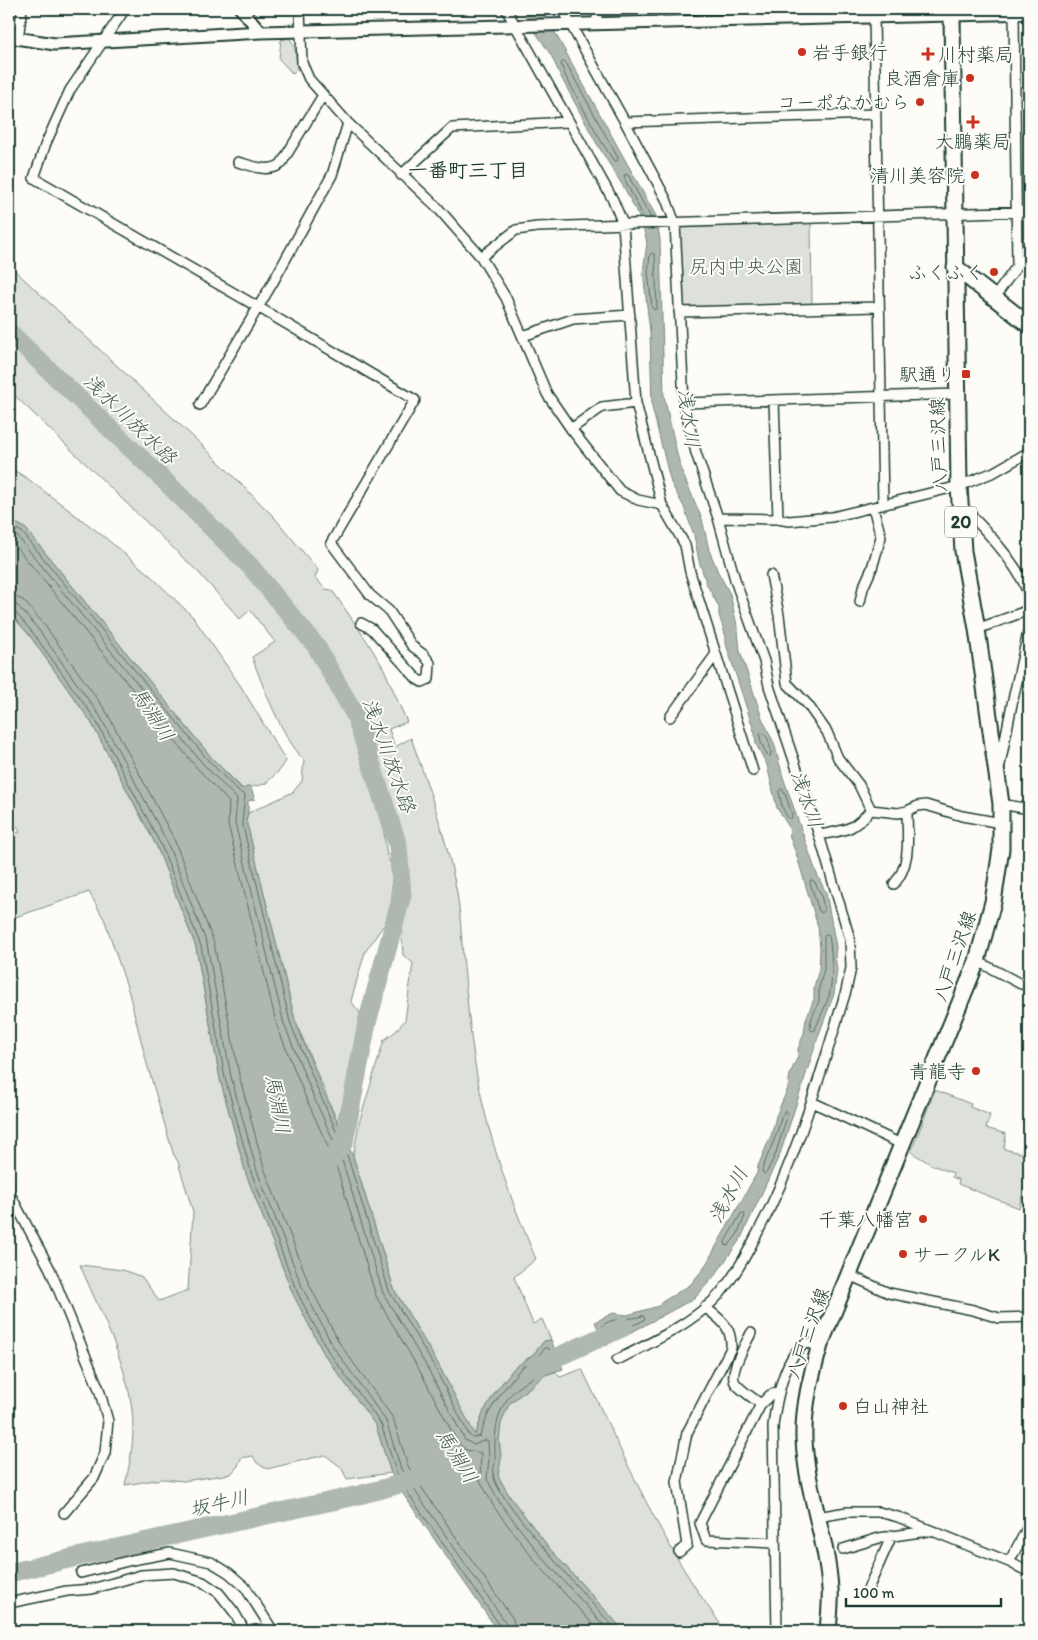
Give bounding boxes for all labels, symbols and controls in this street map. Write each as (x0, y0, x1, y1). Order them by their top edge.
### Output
place label: 岩手銀行 (812, 41, 888, 64)
place label: 川村薬局 (938, 43, 1014, 66)
marker: 岩手銀行 (796, 46, 808, 58)
marker: 川村薬局 (922, 48, 934, 60)
place label: 良酒倉庫 (884, 67, 960, 90)
marker: 良酒倉庫 (964, 72, 976, 84)
place label: コーポなかむら (777, 91, 910, 114)
marker: コーポなかむら (914, 96, 926, 108)
marker: 大鵬薬局 (967, 116, 979, 128)
place label: 大鵬薬局 (935, 130, 1011, 153)
district label: 一番町三丁目 (408, 158, 528, 182)
place label: 清川美容院 (870, 164, 965, 187)
marker: 清川美容院 (969, 169, 981, 181)
park label: 尻内中央公園 (689, 255, 803, 278)
place label: ふくふく (908, 261, 984, 284)
marker: ふくふく (988, 266, 1000, 278)
place label: 駅通り (899, 363, 956, 386)
marker: 駅通り (960, 368, 972, 380)
water label: 浅水川放水路 (79, 369, 182, 470)
water label: 浅水川 (673, 387, 705, 449)
street label: 八戸三沢線 (925, 397, 952, 493)
road number: 20 (945, 507, 977, 538)
water label: 馬淵川 (127, 682, 179, 746)
water label: 浅水川放水路 (357, 695, 421, 816)
water label: 浅水川 (786, 767, 828, 831)
street label: 八戸三沢線 (928, 907, 981, 1005)
place label: 青龍寺 (909, 1060, 966, 1083)
marker: 青龍寺 (970, 1065, 982, 1077)
water label: 馬淵川 (260, 1072, 296, 1136)
water label: 浅水川 (703, 1163, 753, 1227)
place label: 千葉八幡宮 (818, 1208, 913, 1231)
marker: 千葉八幡宮 (917, 1213, 929, 1225)
place label: サークルK (913, 1243, 1001, 1266)
marker: サークルK (897, 1248, 909, 1260)
street label: 八戸三沢線 (781, 1284, 834, 1382)
place label: 白山神社 (853, 1395, 929, 1418)
marker: 白山神社 (837, 1400, 849, 1412)
water label: 馬淵川 (431, 1424, 483, 1488)
water label: 坂牛川 (187, 1485, 251, 1521)
scale bar (846, 1575, 1000, 1607)
text: 100 m (853, 1584, 895, 1602)

